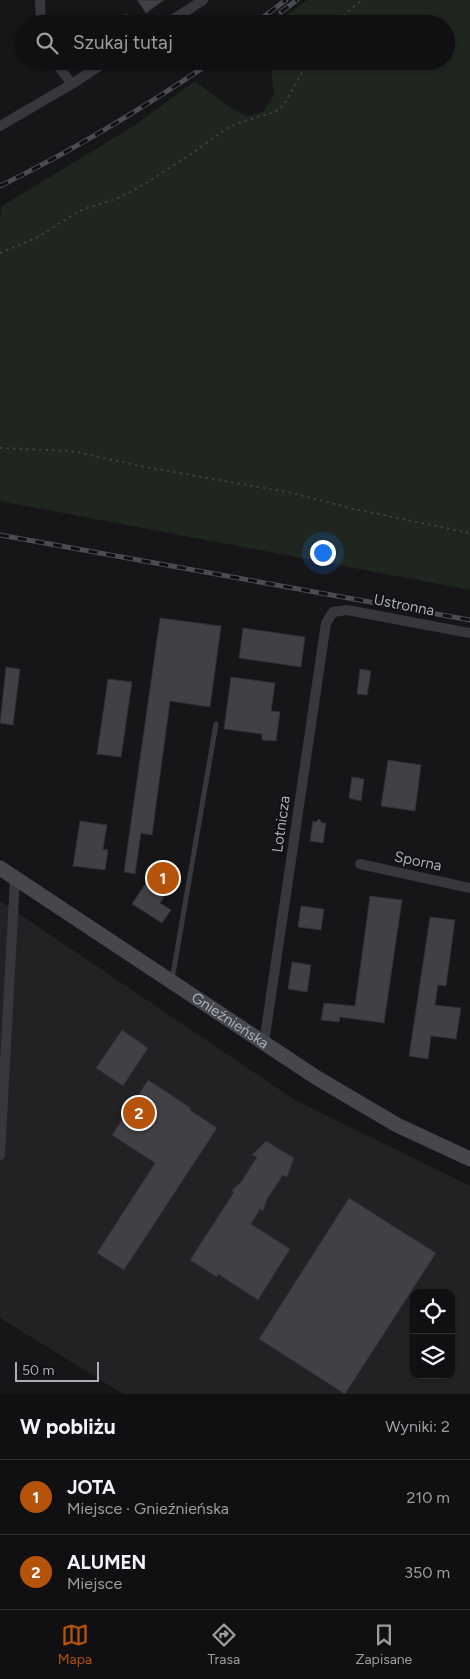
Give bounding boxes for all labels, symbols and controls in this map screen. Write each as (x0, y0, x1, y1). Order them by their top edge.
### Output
search box (15, 15, 455, 70)
icon: search (33, 29, 61, 57)
text: Szukaj tutaj (73, 31, 173, 54)
your location (310, 540, 336, 566)
street label: Ustronna (372, 590, 436, 620)
street label: Lotnicza (268, 794, 294, 854)
street label: Sporna (393, 847, 443, 875)
pin: 1 (147, 859, 179, 897)
street label: Gnieźnieńska (188, 988, 272, 1053)
pin: 2 (123, 1094, 155, 1132)
map controls (410, 1289, 455, 1379)
button: locate (410, 1289, 455, 1334)
button: layers (410, 1334, 455, 1379)
scale bar (15, 1359, 99, 1382)
text: 50 m (22, 1362, 54, 1379)
text: W pobliżu (20, 1414, 116, 1439)
text: Wyniki: 2 (385, 1417, 450, 1436)
text: JOTA (67, 1476, 116, 1499)
text: 1 (33, 1488, 39, 1507)
text: 210 m (407, 1488, 450, 1507)
text: Miejsce · Gnieźnieńska (67, 1499, 229, 1518)
text: ALUMEN (67, 1551, 146, 1574)
text: 2 (31, 1563, 41, 1582)
text: 350 m (404, 1563, 450, 1582)
text: Miejsce (67, 1574, 122, 1593)
tab: Mapa (58, 1621, 92, 1668)
tab: Trasa (207, 1621, 240, 1668)
tab: Zapisane (356, 1621, 412, 1668)

